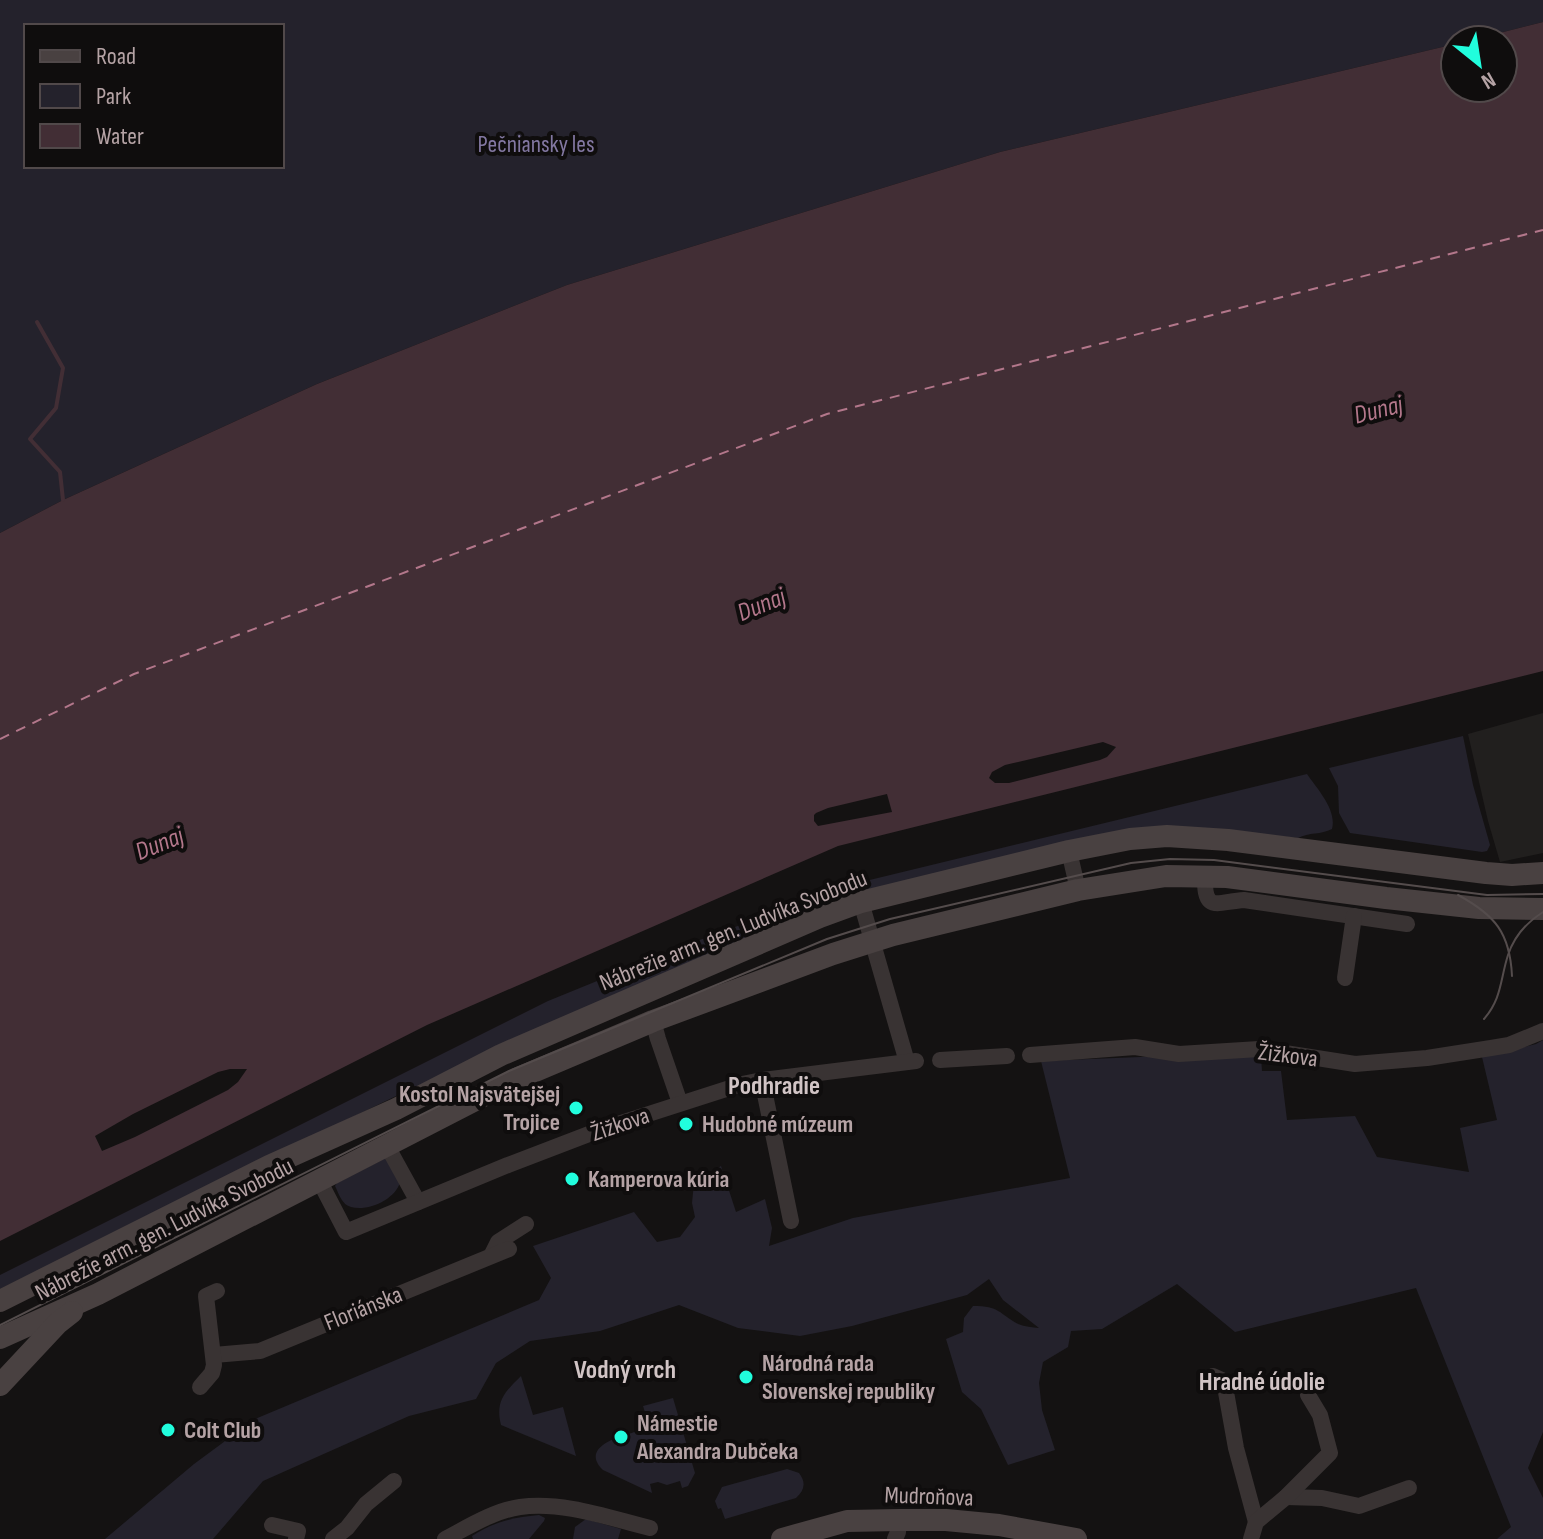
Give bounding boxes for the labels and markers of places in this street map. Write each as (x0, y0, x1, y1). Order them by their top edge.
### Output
place label: Kostol Najsvätejšej Trojice (399, 1080, 560, 1137)
marker: Kostol Najsvätejšej Trojice (567, 1099, 585, 1117)
place label: Hudobné múzeum (702, 1110, 853, 1139)
marker: Hudobné múzeum (677, 1115, 695, 1133)
place label: Kamperova kúria (588, 1165, 729, 1194)
marker: Kamperova kúria (563, 1170, 581, 1188)
place label: Národná rada Slovenskej republiky (762, 1349, 935, 1406)
marker: Národná rada Slovenskej republiky (737, 1368, 755, 1386)
place label: Námestie Alexandra Dubčeka (636, 1409, 798, 1466)
place label: Colt Club (184, 1416, 261, 1445)
marker: Colt Club (159, 1421, 177, 1439)
marker: Námestie Alexandra Dubčeka (612, 1428, 630, 1446)

